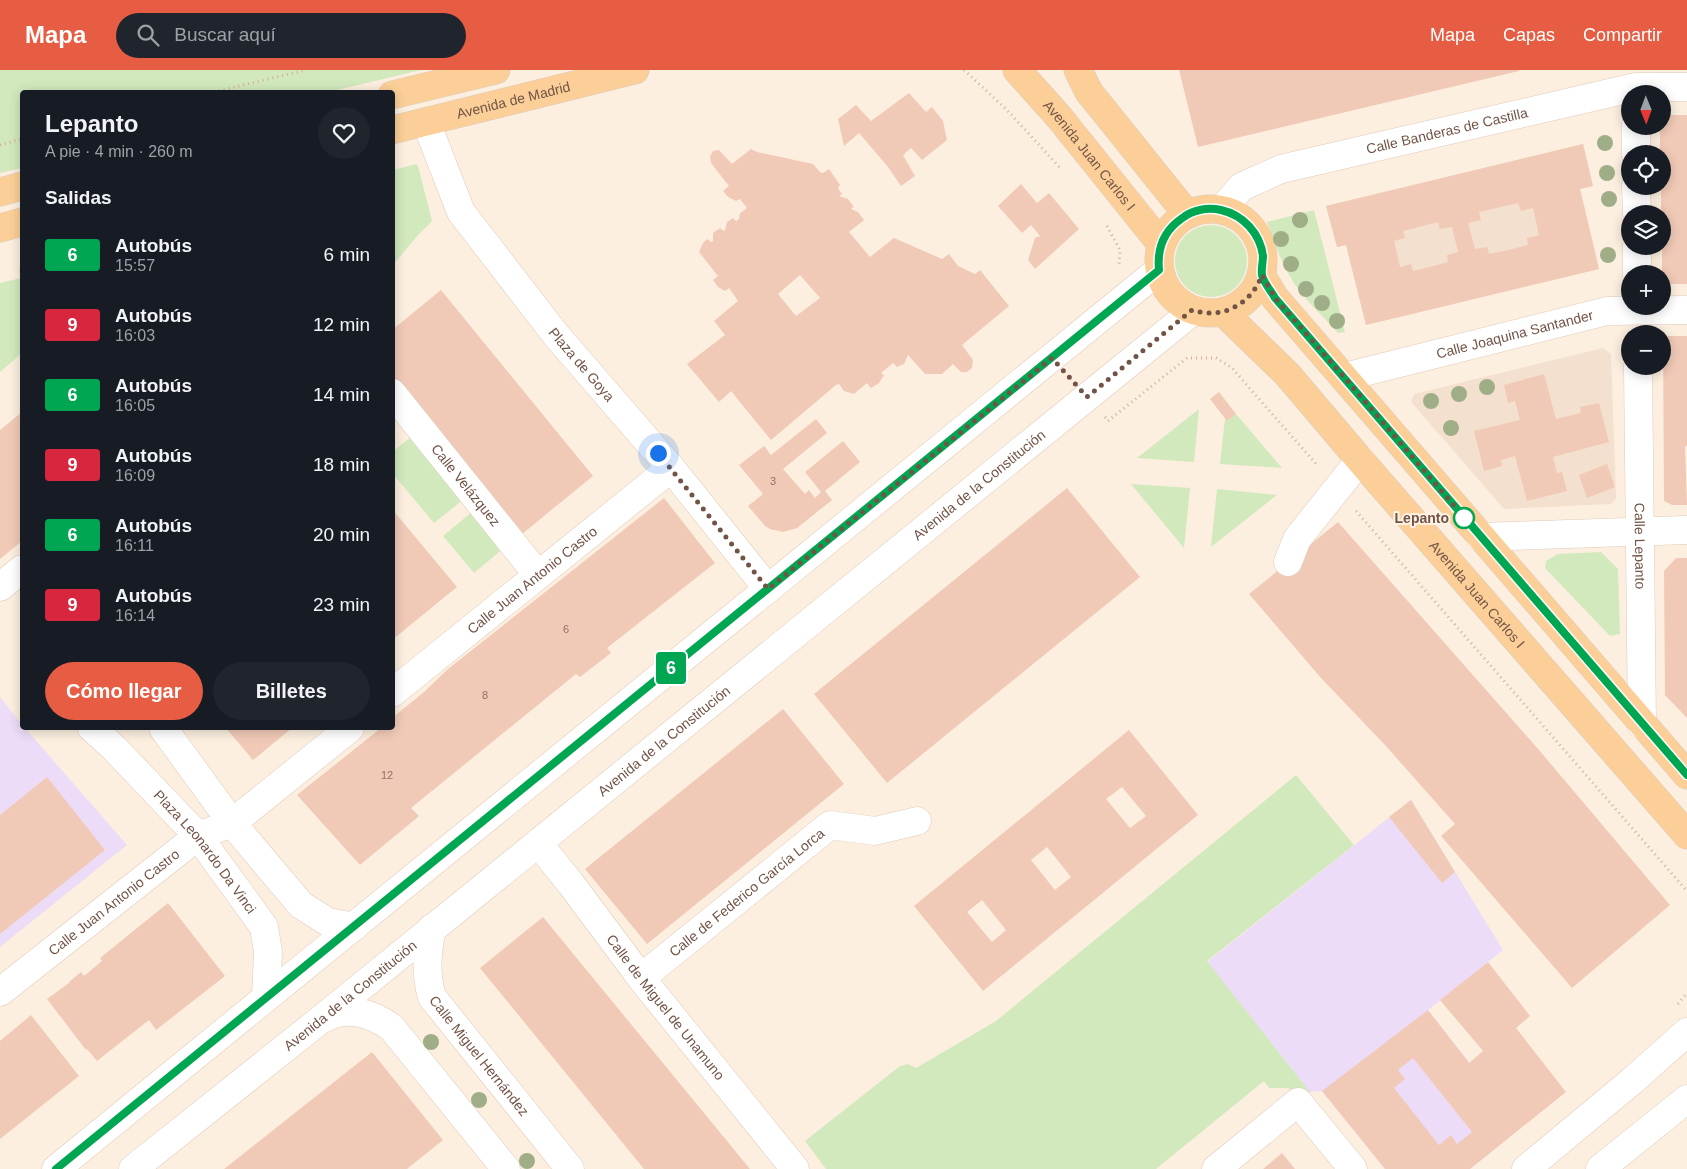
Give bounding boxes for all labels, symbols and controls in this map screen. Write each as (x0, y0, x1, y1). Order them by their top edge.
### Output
search box (116, 13, 466, 58)
text: Mapa (25, 21, 86, 48)
icon: search (134, 21, 162, 49)
text: Buscar aquí (174, 24, 276, 45)
text: Mapa (1430, 25, 1475, 45)
text: Capas (1503, 25, 1555, 45)
text: Compartir (1583, 25, 1662, 45)
street label: Avenida de Madrid (455, 78, 572, 122)
north arrow (1621, 85, 1671, 135)
map controls (1621, 85, 1671, 375)
street label: Avenida Juan Carlos I (1040, 97, 1139, 214)
street label: Calle Banderas de Castilla (1365, 104, 1529, 157)
button: heart (318, 107, 370, 159)
text: Lepanto (45, 110, 138, 137)
text: A pie · 4 min · 260 m (45, 143, 193, 160)
button: locate (1621, 145, 1671, 195)
text: Salidas (45, 187, 112, 208)
button: layers (1621, 205, 1671, 255)
text: Autobús (115, 235, 192, 256)
text: 6 min (324, 244, 370, 265)
text: 6 (67, 245, 78, 265)
text: 15:57 (115, 257, 155, 274)
button: + (1621, 265, 1671, 315)
text: Autobús (115, 305, 192, 326)
street label: Calle Joaquina Santander (1435, 307, 1595, 362)
text: 12 min (313, 314, 370, 335)
text: 9 (67, 315, 78, 335)
street label: Plaza de Goya (545, 325, 618, 405)
button: − (1621, 325, 1671, 375)
text: 16:03 (115, 327, 155, 344)
text: Autobús (115, 375, 192, 396)
text: 14 min (313, 384, 370, 405)
text: 6 (67, 385, 78, 405)
text: 16:05 (115, 397, 155, 414)
street label: Avenida de la Constitución (910, 426, 1048, 543)
street label: Calle Velázquez (428, 441, 504, 529)
your location (646, 441, 671, 466)
text: Autobús (115, 445, 192, 466)
text: 18 min (313, 454, 370, 475)
text: 9 (67, 455, 78, 475)
text: 16:09 (115, 467, 155, 484)
house number: 3 (770, 475, 776, 487)
street label: Calle Lepanto (1632, 503, 1648, 590)
marker: Lepanto (1453, 507, 1475, 529)
place label: Lepanto (1395, 510, 1449, 526)
text: Autobús (115, 515, 192, 536)
street label: Calle Juan Antonio Castro (464, 523, 600, 637)
text: 20 min (313, 524, 370, 545)
text: 6 (67, 525, 78, 545)
text: 16:11 (115, 537, 154, 554)
street label: Avenida Juan Carlos I (1426, 537, 1528, 651)
text: Autobús (115, 585, 192, 606)
text: 23 min (313, 594, 370, 615)
text: 9 (67, 595, 78, 615)
text: 16:14 (115, 607, 155, 624)
house number: 6 (563, 623, 569, 635)
line badge: 6 (655, 652, 687, 684)
text: 6 (666, 658, 676, 678)
button: Cómo llegar (45, 662, 203, 720)
button: Billetes (213, 662, 370, 720)
street label: Avenida de la Constitución (594, 682, 733, 799)
house number: 8 (482, 689, 488, 701)
house number: 12 (381, 769, 393, 781)
street label: Plaza Leonardo Da Vinci (151, 787, 259, 916)
street label: Calle de Federico García Lorca (666, 825, 828, 960)
street label: Calle Juan Antonio Castro (45, 846, 183, 959)
street label: Calle de Miguel de Unamuno (603, 931, 728, 1083)
street label: Avenida de la Constitución (281, 937, 420, 1054)
street label: Calle Miguel Hernández (426, 992, 532, 1119)

